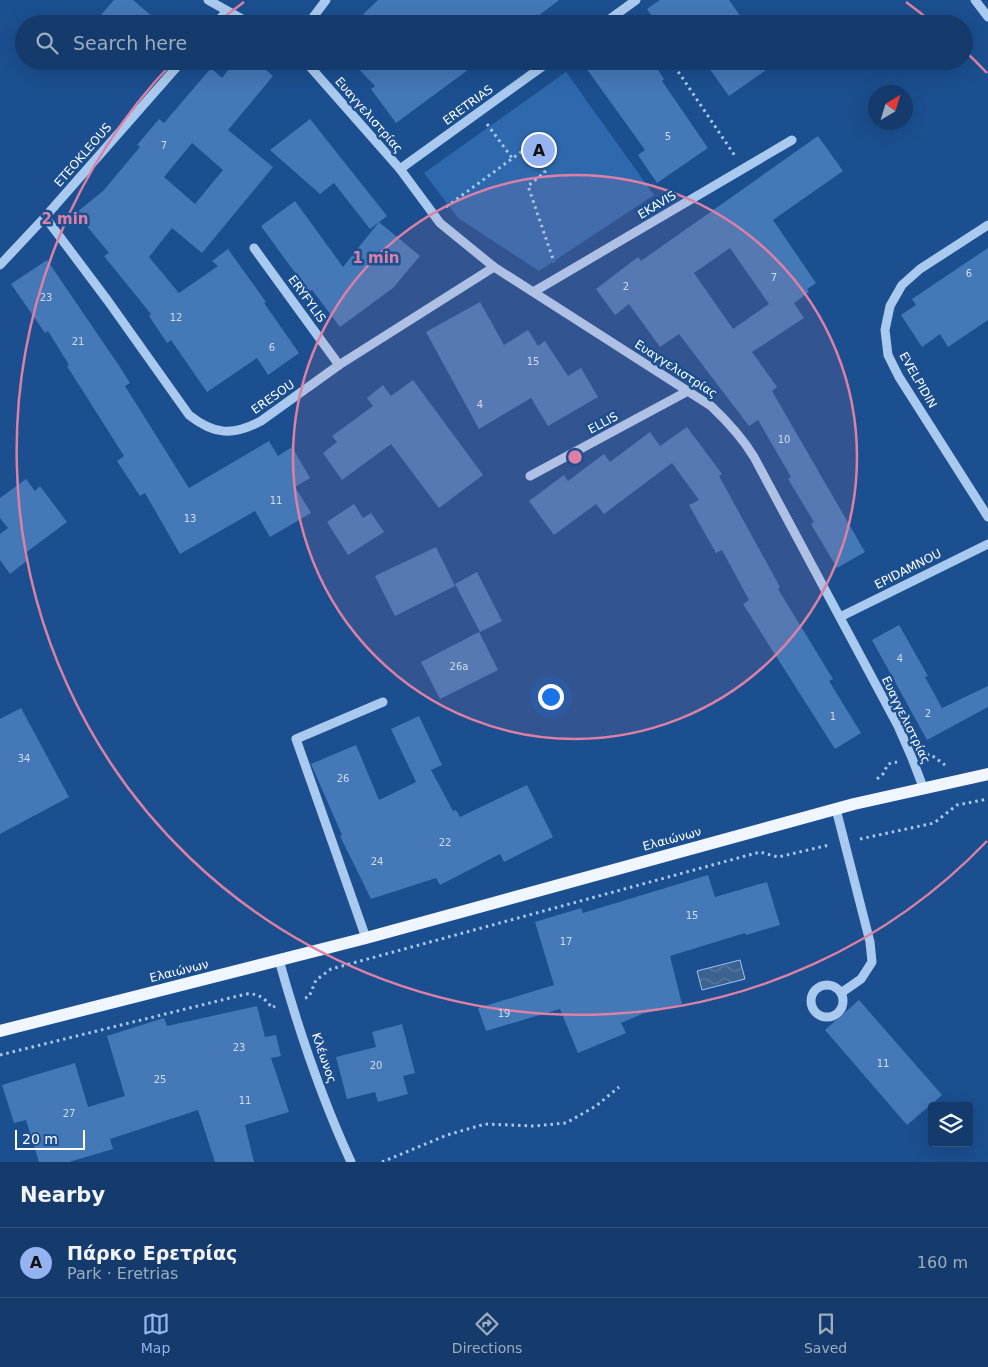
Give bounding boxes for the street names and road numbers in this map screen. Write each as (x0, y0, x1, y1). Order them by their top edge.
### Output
street label: Ευαγγελιστρίας (332, 74, 406, 156)
street label: ERETRIAS (440, 82, 496, 128)
street label: ETEOKLEOUS (52, 120, 114, 190)
street label: EKAVIS (635, 188, 679, 222)
street label: ERYFYLIS (285, 273, 329, 325)
street label: Ευαγγελιστρίας (632, 337, 720, 401)
street label: EVELPIDIN (896, 349, 940, 411)
street label: ERESOU (249, 377, 297, 417)
street label: ELLIS (586, 409, 620, 437)
street label: EPIDAMNOU (872, 546, 944, 592)
street label: Ευαγγελιστρίας (879, 674, 933, 766)
street label: Ελαιώνων (641, 824, 703, 854)
street label: Ελαιώνων (148, 957, 210, 985)
street label: Κλέωνος (309, 1031, 339, 1085)

